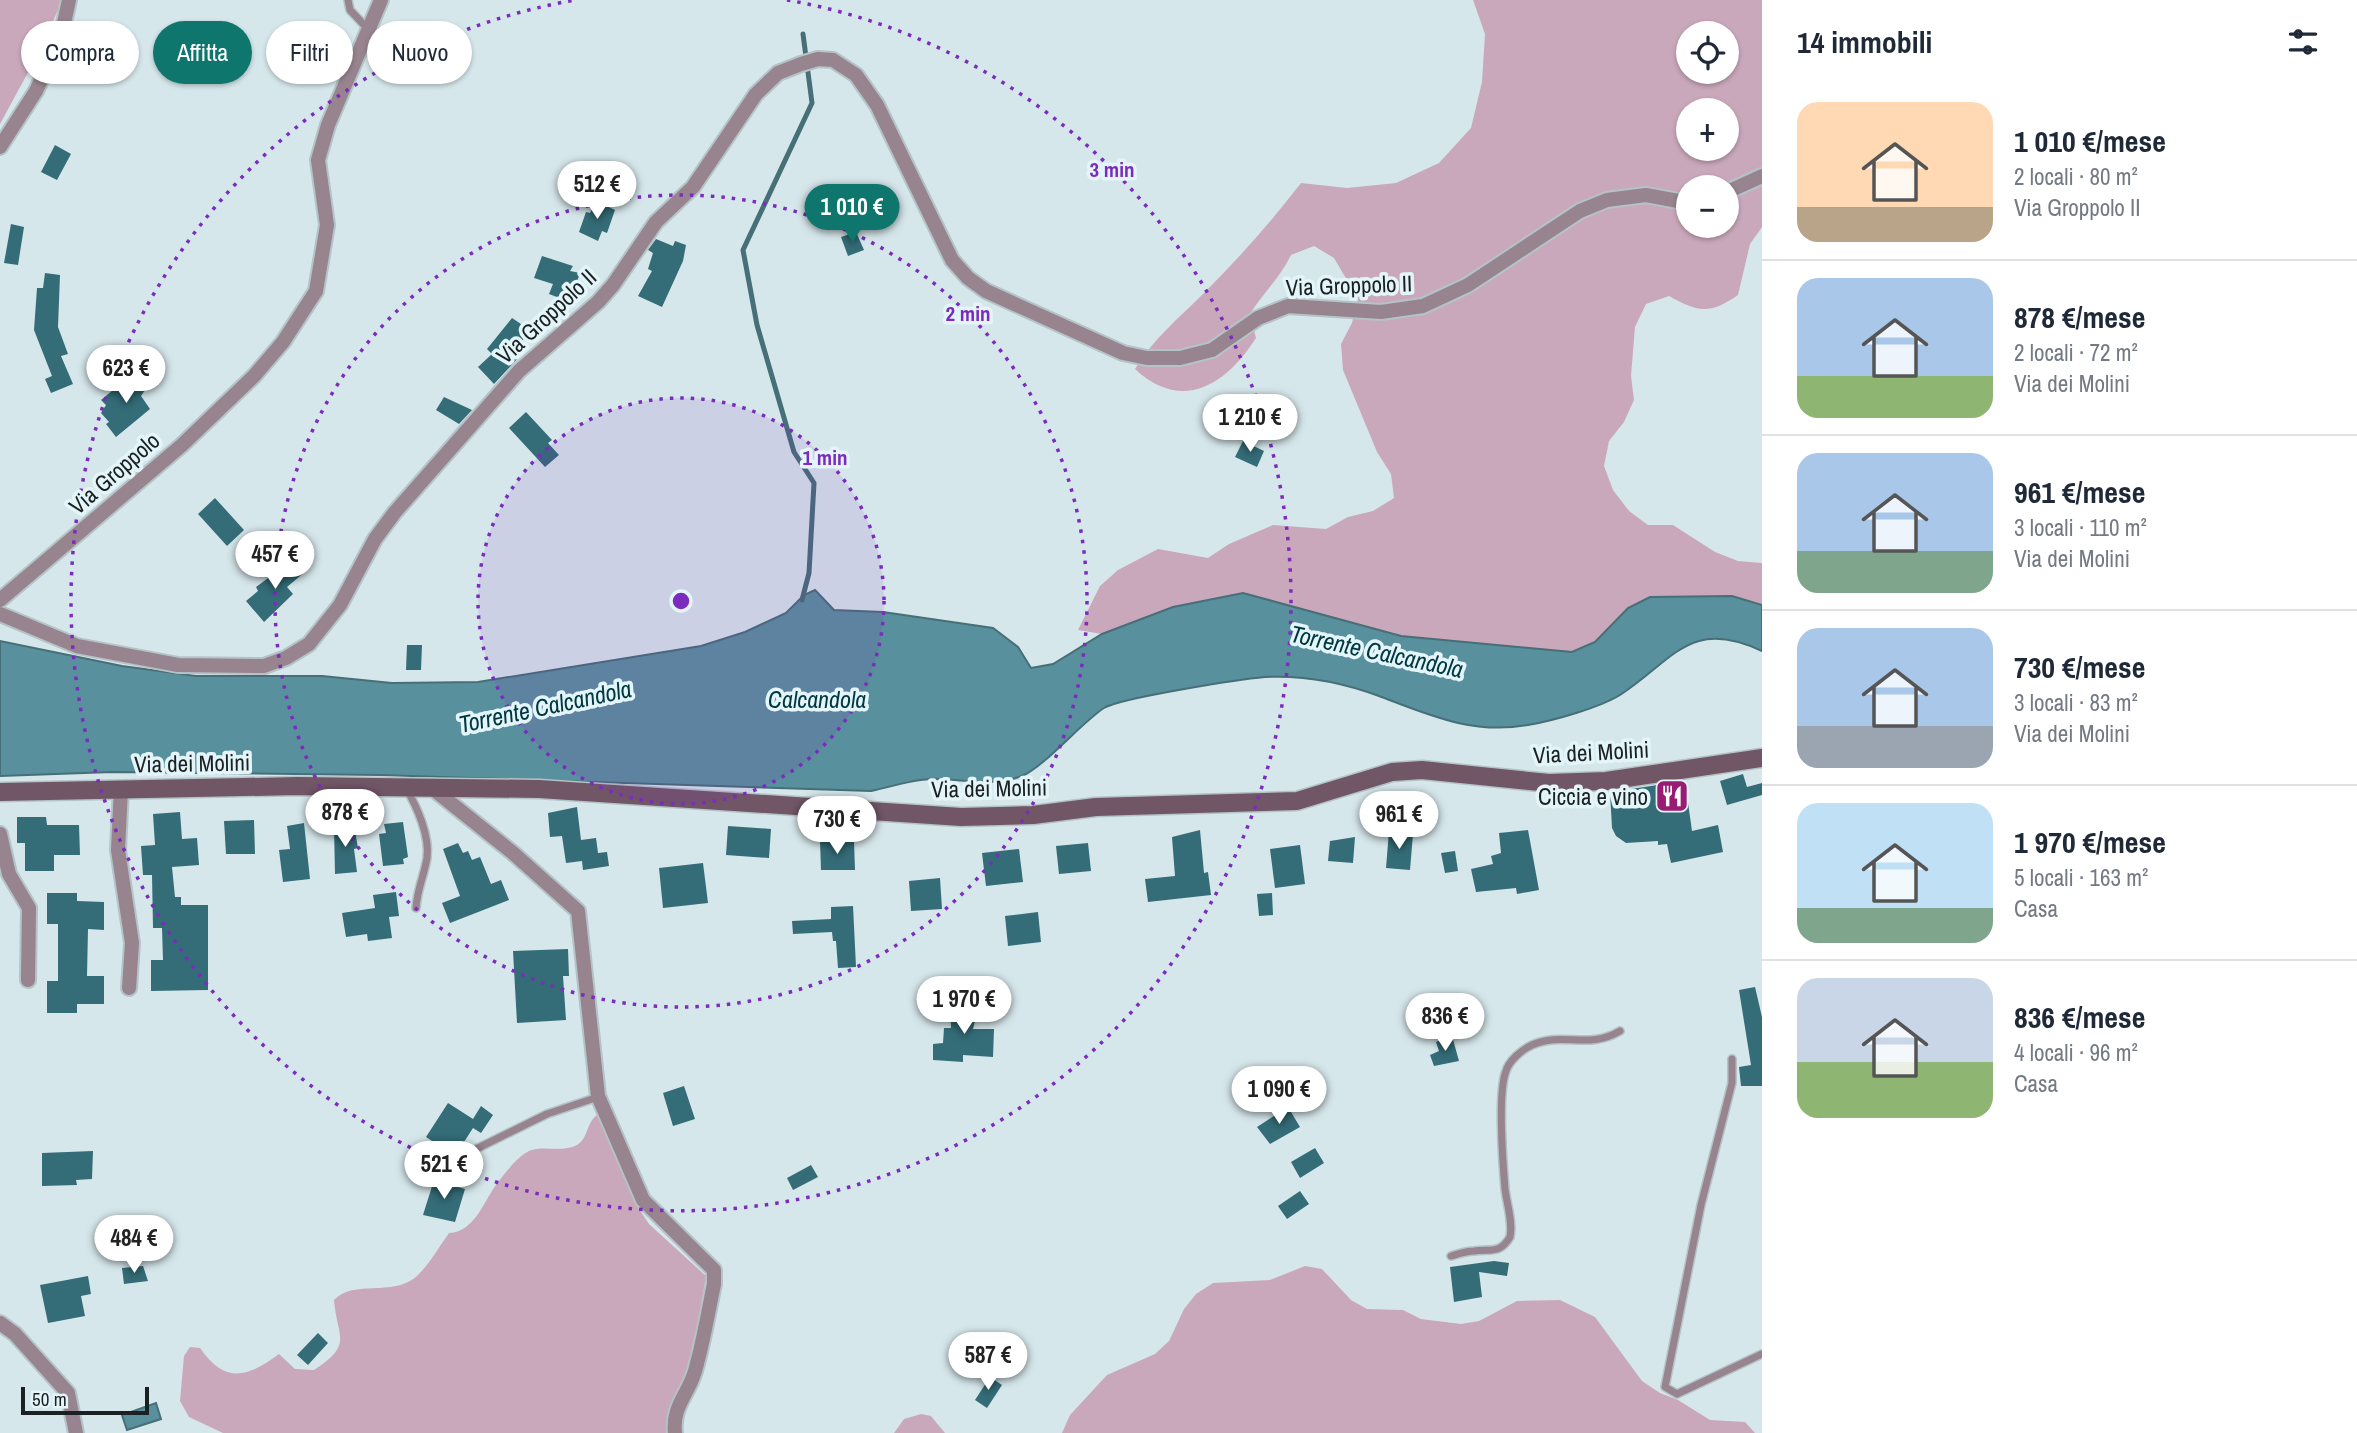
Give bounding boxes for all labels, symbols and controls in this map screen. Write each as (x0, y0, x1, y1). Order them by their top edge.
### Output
chip: Compra (21, 21, 139, 84)
chip: Affitta (153, 21, 252, 84)
chip: Filtri (266, 21, 353, 84)
chip: Nuovo (367, 21, 472, 84)
map controls (1676, 21, 1739, 238)
button: locate (1676, 21, 1739, 84)
text: 14 immobili (1797, 22, 1932, 62)
icon: filters (2284, 23, 2322, 61)
button: + (1676, 98, 1739, 161)
text: 1 010 €/mese (2014, 121, 2166, 161)
icon: home (1853, 130, 1937, 214)
text: 3 min (1090, 155, 1134, 184)
text: 2 locali · 80 m² (2014, 161, 2138, 192)
pin: 512 € (548, 162, 646, 221)
text: 512 € (573, 168, 621, 199)
button: − (1676, 175, 1739, 238)
pin: 1 010 € (787, 184, 917, 244)
text: 1 010 € (821, 191, 883, 222)
text: Via Groppolo II (2014, 192, 2141, 223)
street label: Via Groppolo II (489, 262, 603, 370)
street label: Via Groppolo II (1285, 267, 1413, 303)
text: 878 €/mese (2014, 297, 2145, 337)
text: 2 min (946, 299, 990, 328)
icon: home (1853, 306, 1937, 390)
text: 2 locali · 72 m² (2014, 337, 2138, 368)
pin: 623 € (77, 346, 175, 405)
text: 623 € (102, 352, 150, 383)
text: Via dei Molini (2014, 368, 2130, 399)
pin: 1 210 € (1185, 394, 1315, 454)
text: 1 210 € (1219, 401, 1281, 432)
street label: Via Groppolo (62, 425, 166, 521)
text: 1 min (803, 443, 847, 472)
text: 961 €/mese (2014, 472, 2145, 512)
icon: home (1853, 481, 1937, 565)
text: 3 locali · 110 m² (2014, 512, 2147, 543)
pin: 457 € (226, 532, 324, 591)
text: 457 € (251, 538, 299, 569)
text: Via dei Molini (2014, 543, 2130, 574)
centre of rings (669, 589, 693, 613)
water label: Torrente Calcandola (1288, 617, 1466, 685)
text: 730 €/mese (2014, 647, 2145, 687)
icon: home (1853, 656, 1937, 740)
water label: Torrente Calcandola (456, 672, 634, 740)
water label: Calcandola (768, 683, 866, 715)
text: 3 locali · 83 m² (2014, 687, 2138, 718)
text: Via dei Molini (2014, 718, 2130, 749)
street label: Via dei Molini (1532, 733, 1650, 771)
street label: Via dei Molini (134, 746, 250, 780)
street label: Via dei Molini (931, 771, 1047, 805)
restaurant icon: Ciccia e vino (1653, 777, 1691, 815)
place label: Ciccia e vino (1538, 781, 1648, 812)
pin: 878 € (296, 790, 394, 849)
pin: 961 € (1350, 792, 1448, 851)
text: 878 € (321, 796, 369, 827)
pin: 730 € (788, 796, 886, 856)
text: 961 € (1375, 798, 1423, 829)
text: 730 € (813, 803, 861, 834)
text: 1 970 €/mese (2014, 822, 2166, 862)
icon: home (1853, 831, 1937, 915)
text: 5 locali · 163 m² (2014, 862, 2148, 893)
text: Casa (2014, 893, 2058, 924)
pin: 1 970 € (899, 976, 1029, 1036)
text: 1 970 € (933, 983, 995, 1014)
pin: 836 € (1396, 993, 1494, 1053)
text: 836 €/mese (2014, 997, 2145, 1037)
text: 836 € (1421, 1000, 1469, 1031)
icon: home (1853, 1006, 1937, 1090)
text: 4 locali · 96 m² (2014, 1037, 2138, 1068)
pin: 1 090 € (1214, 1066, 1344, 1126)
text: Casa (2014, 1068, 2058, 1099)
text: 1 090 € (1248, 1073, 1310, 1104)
pin: 521 € (395, 1142, 493, 1201)
text: 521 € (420, 1148, 468, 1179)
pin: 484 € (85, 1216, 183, 1275)
text: 484 € (110, 1222, 158, 1253)
pin: 587 € (939, 1332, 1037, 1392)
text: 587 € (964, 1339, 1012, 1370)
scale bar (21, 1384, 149, 1416)
text: 50 m (32, 1386, 67, 1412)

